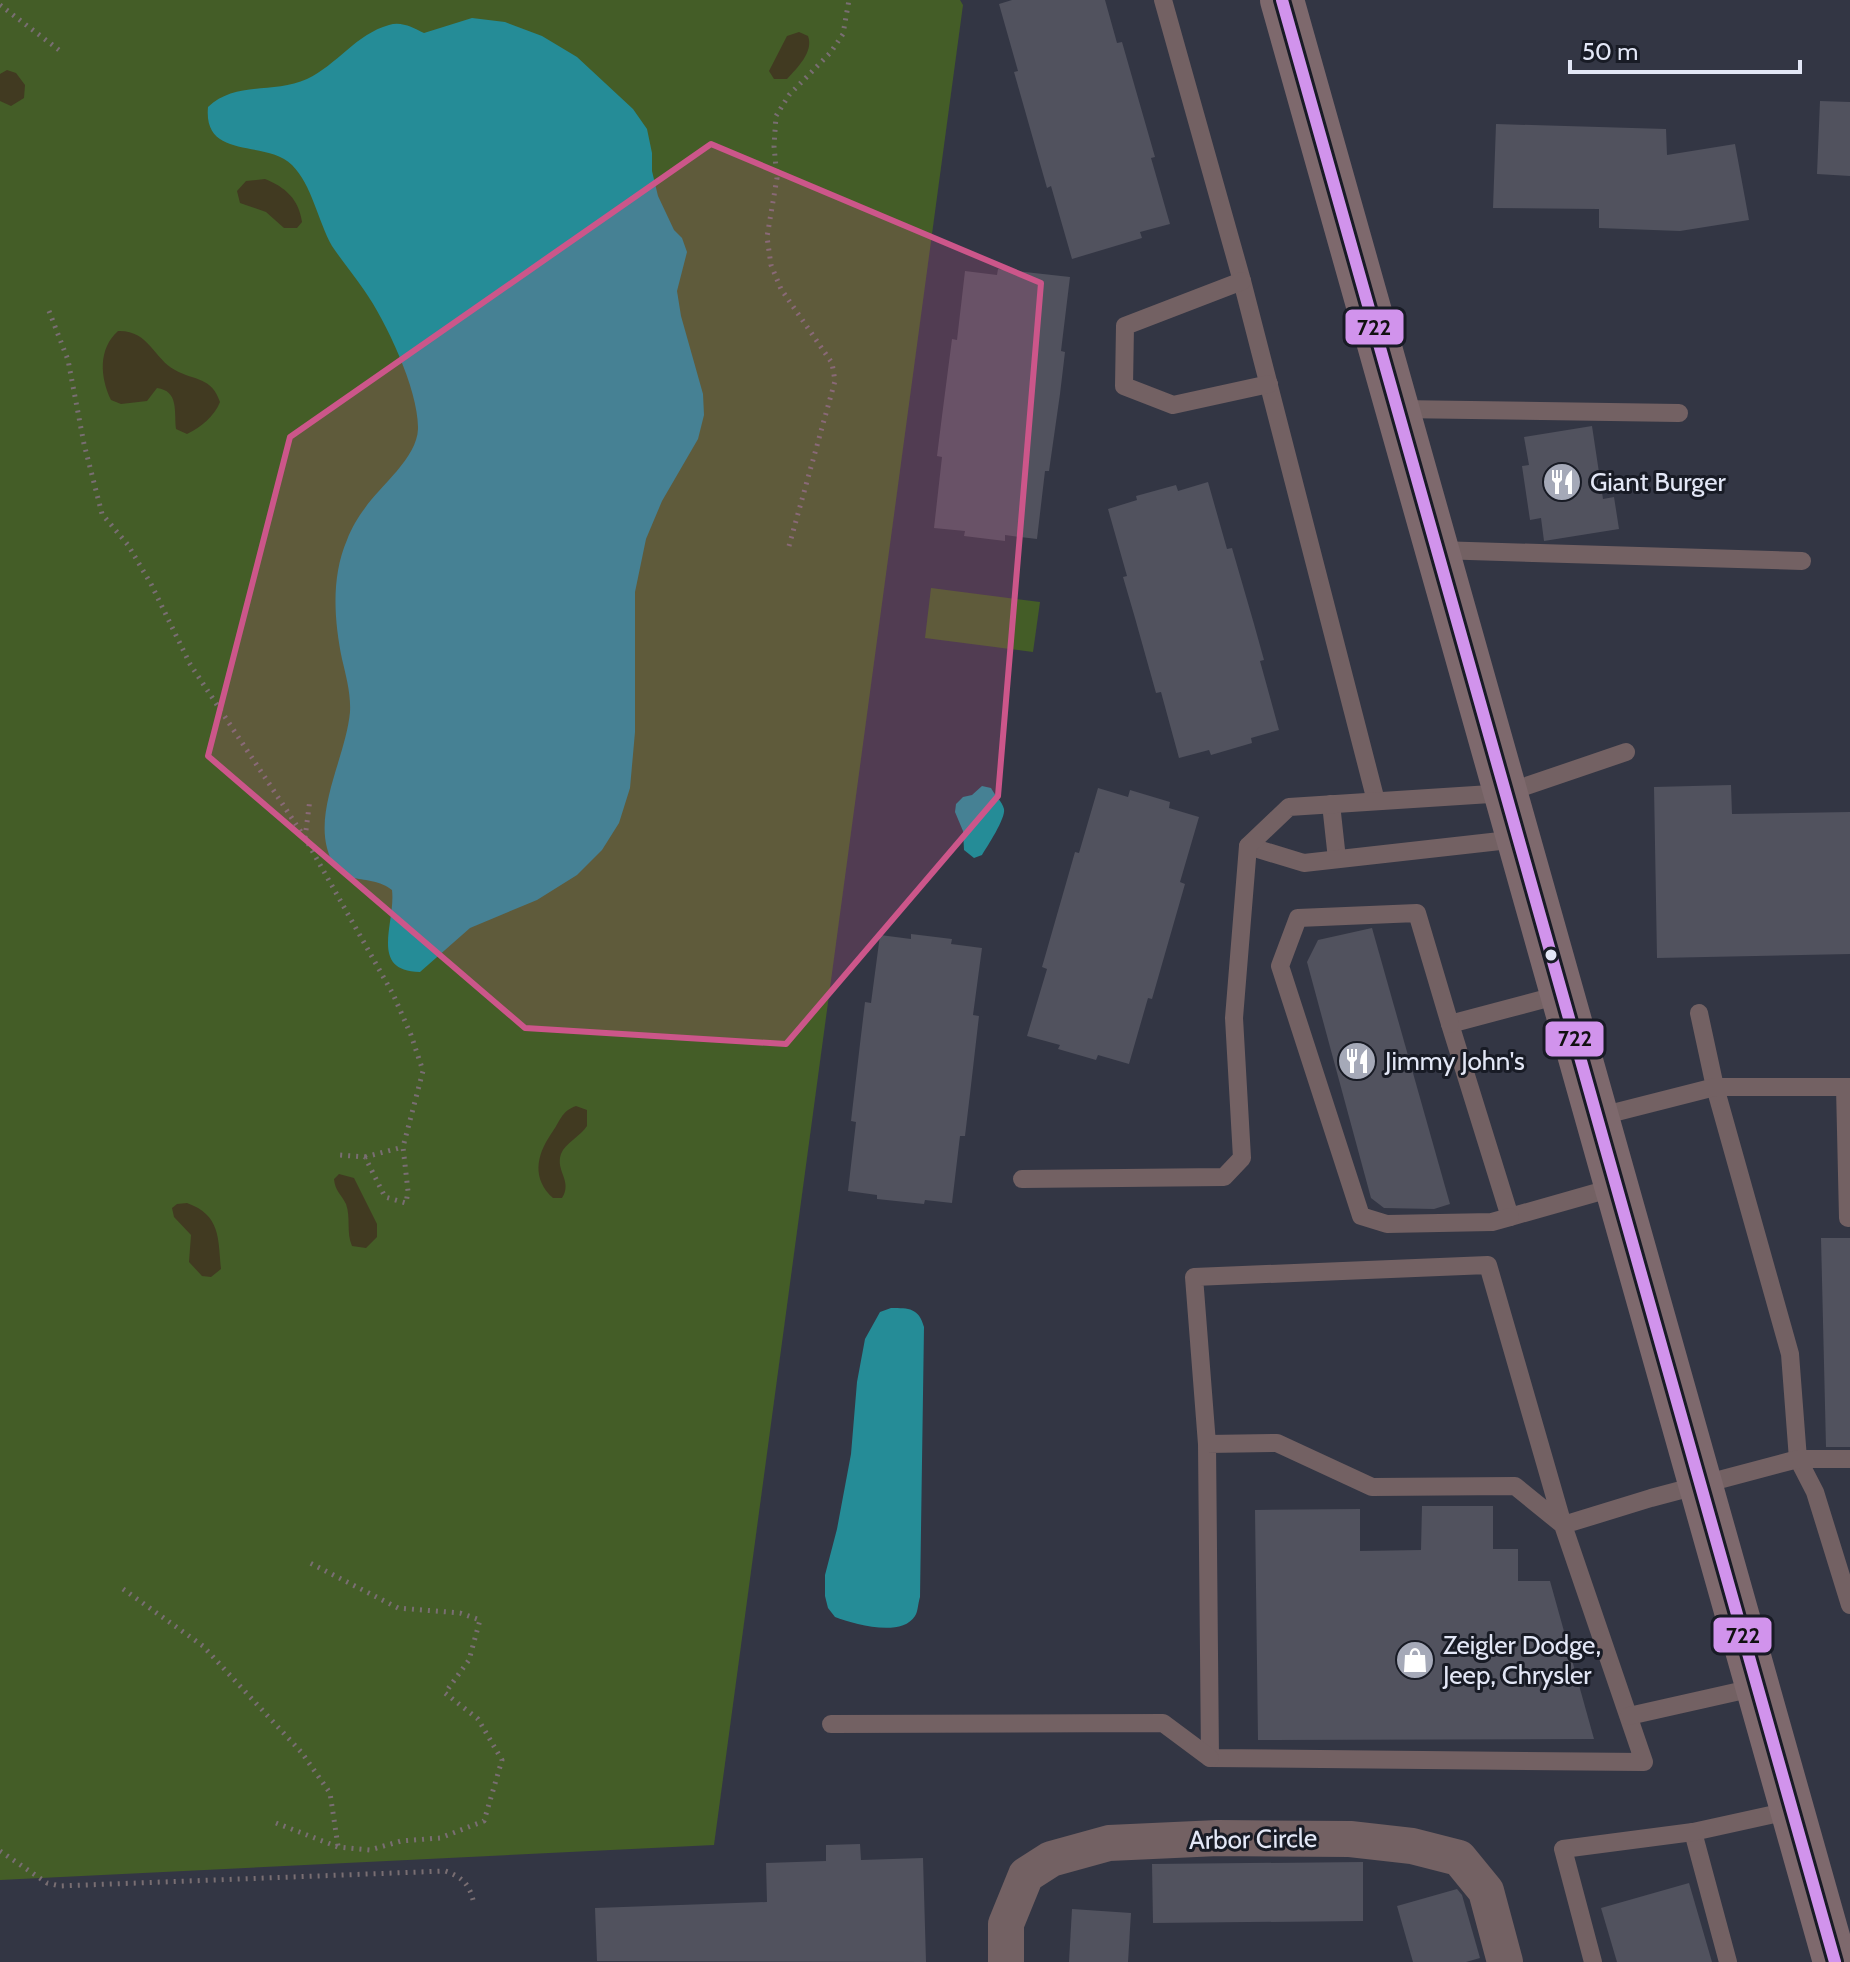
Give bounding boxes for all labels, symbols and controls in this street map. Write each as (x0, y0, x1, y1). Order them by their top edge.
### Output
scale bar (1570, 24, 1800, 74)
text: 50 m (1582, 37, 1638, 66)
line badge: 722 (1344, 308, 1405, 346)
text: 722 (1357, 314, 1391, 341)
restaurant icon: Giant Burger (1541, 461, 1583, 503)
place label: Giant Burger (1590, 466, 1727, 498)
unlabelled marker (1543, 947, 1559, 963)
line badge: 722 (1544, 1020, 1605, 1058)
text: 722 (1558, 1025, 1592, 1052)
restaurant icon: Jimmy John's (1336, 1040, 1378, 1082)
place label: Jimmy John's (1384, 1045, 1525, 1077)
line badge: 722 (1712, 1616, 1773, 1654)
text: 722 (1726, 1622, 1760, 1649)
place label: Zeigler Dodge, Jeep, Chrysler (1442, 1629, 1601, 1691)
shop icon: Zeigler Dodge, Jeep, Chrysler (1394, 1639, 1436, 1681)
street label: Arbor Circle (1189, 1822, 1317, 1856)

